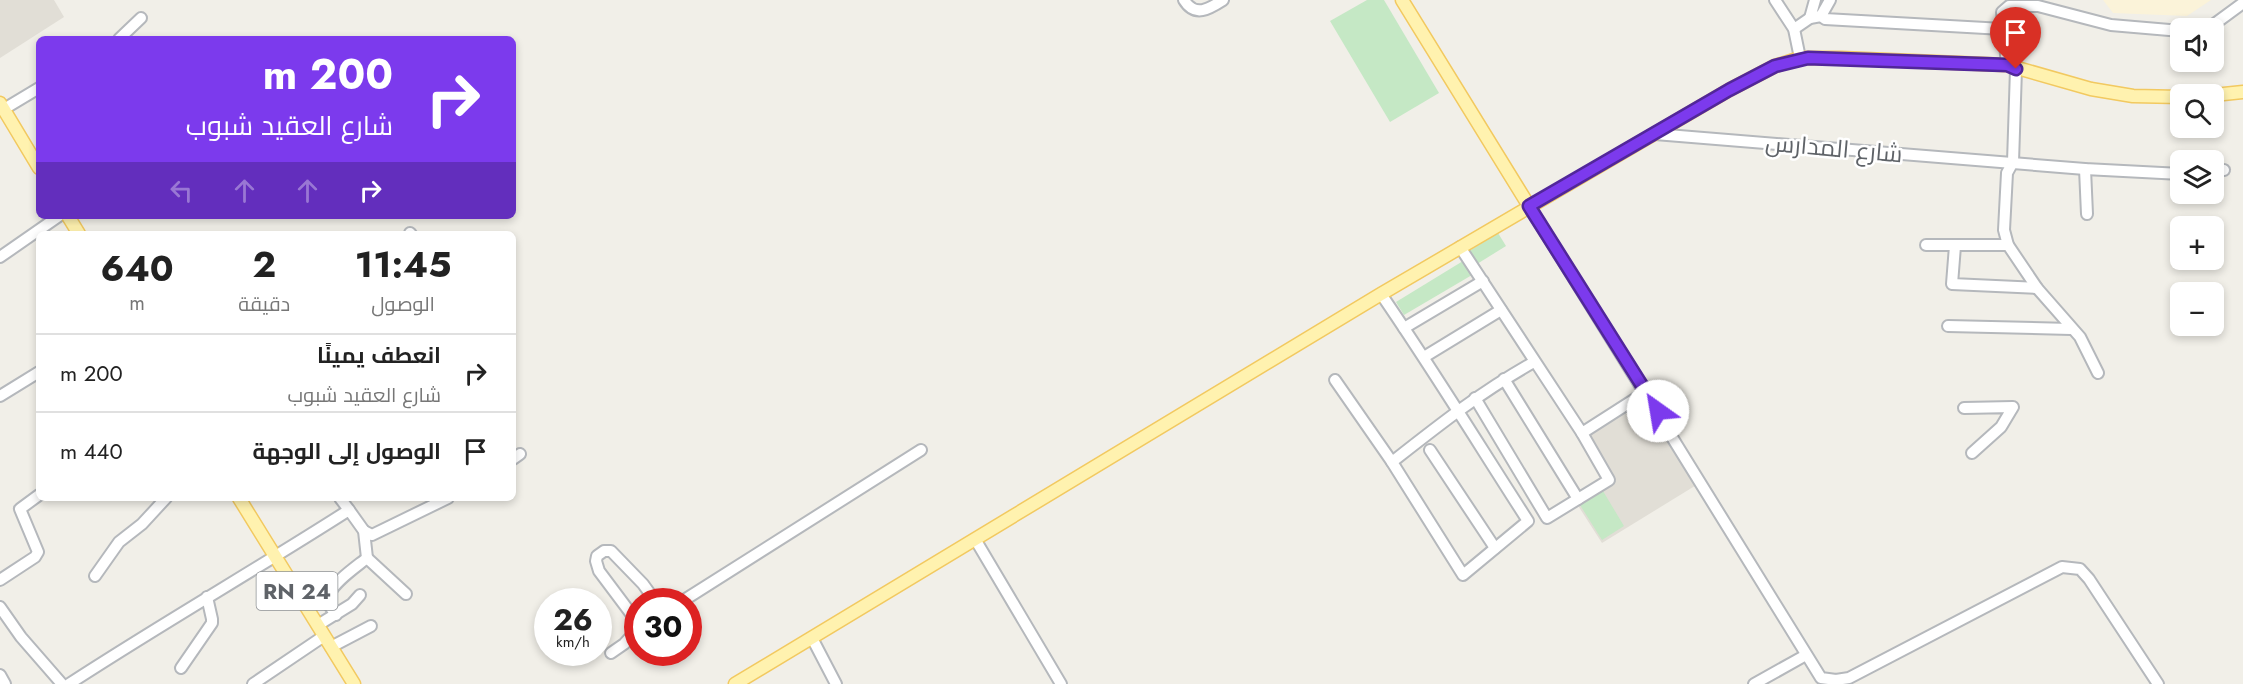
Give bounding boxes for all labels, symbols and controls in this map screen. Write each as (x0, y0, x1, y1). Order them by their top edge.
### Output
pin (1990, 7, 2041, 69)
icon: arrive (1999, 16, 2032, 49)
map controls (2170, 18, 2224, 336)
button: sound (2170, 18, 2224, 72)
text: 200 m (263, 44, 393, 105)
icon: right (414, 60, 492, 138)
button: search (2170, 84, 2224, 138)
text: شارع العقيد شبوب (186, 106, 393, 145)
street label: شارع المدارس (1764, 125, 1904, 171)
button: layers (2170, 150, 2224, 204)
icon: left (165, 174, 198, 207)
icon: ahead (228, 174, 261, 207)
icon: ahead (291, 174, 324, 207)
icon: right (354, 174, 387, 207)
button: + (2170, 216, 2224, 270)
text: 2 (252, 238, 276, 290)
text: 11:45 (355, 238, 451, 290)
text: 640 (101, 242, 174, 294)
button: − (2170, 282, 2224, 336)
text: m (129, 289, 145, 318)
text: دقيقة (238, 290, 290, 319)
text: الوصول (371, 290, 435, 319)
text: انعطف يمينًا (317, 339, 441, 371)
text: 200 m (60, 357, 123, 389)
icon: right (459, 357, 492, 390)
position arrow (1626, 379, 1690, 443)
text: شارع العقيد شبوب (288, 381, 441, 410)
text: 440 m (60, 435, 123, 467)
text: الوصول إلى الوجهة (253, 435, 441, 467)
icon: arrive (459, 435, 492, 468)
road number: RN 24 (256, 572, 338, 610)
speed limit sign: 30 (624, 588, 702, 666)
text: 26 (553, 598, 593, 641)
text: km/h (556, 631, 590, 653)

